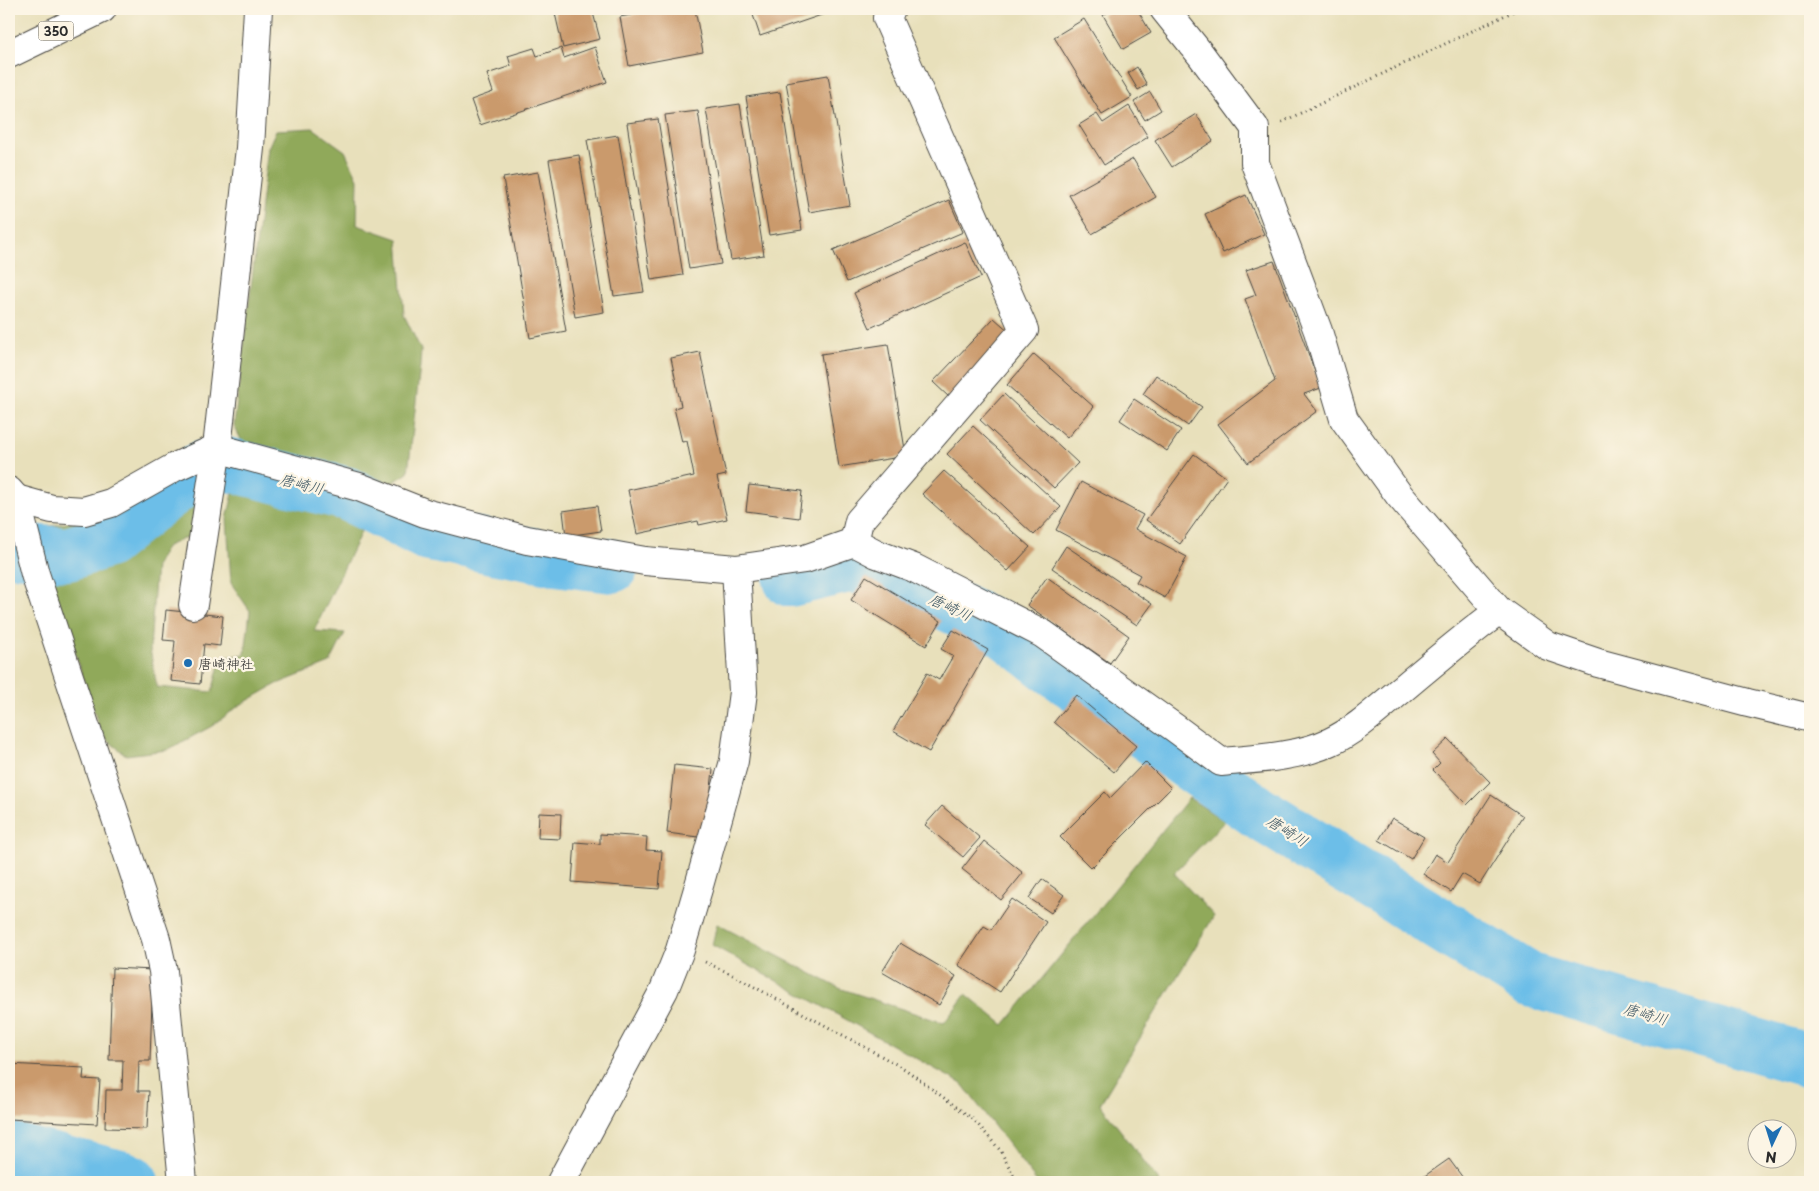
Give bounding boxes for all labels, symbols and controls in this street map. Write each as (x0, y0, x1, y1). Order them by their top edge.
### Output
road number: 350 (38, 22, 74, 40)
water label: 唐崎川 (277, 466, 327, 500)
water label: 唐崎川 (926, 586, 976, 626)
place label: 唐崎神社 (198, 653, 254, 674)
marker: 唐崎神社 (182, 657, 194, 669)
water label: 唐崎川 (1263, 808, 1313, 852)
water label: 唐崎川 (1621, 996, 1671, 1030)
north arrow (1746, 1118, 1796, 1168)
text: N (1765, 1147, 1777, 1168)

